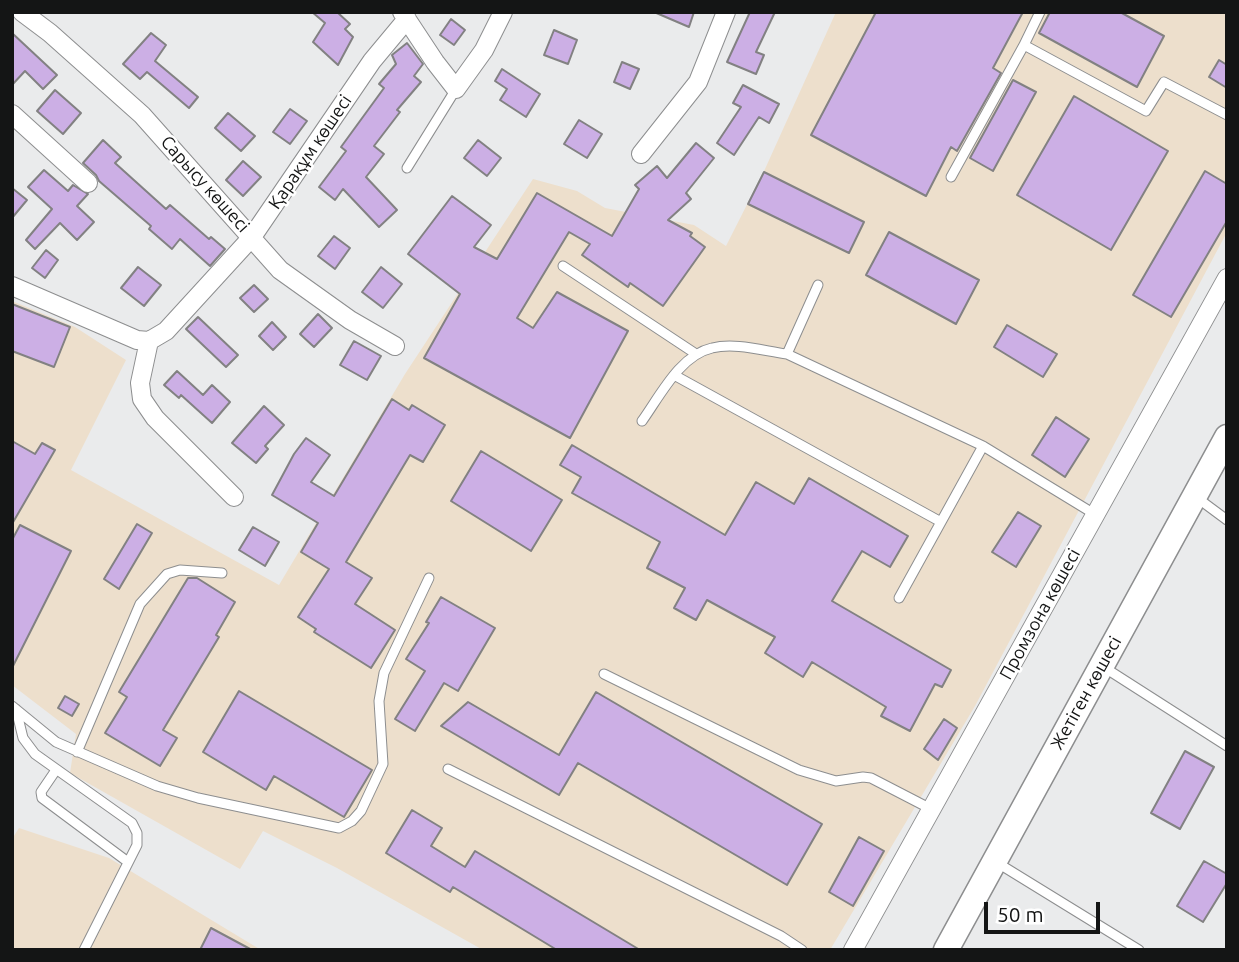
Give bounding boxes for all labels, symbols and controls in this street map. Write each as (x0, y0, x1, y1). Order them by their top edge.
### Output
street label: Қарақұм көшесі (264, 91, 356, 213)
street label: Сарысу көшесі (156, 131, 254, 237)
street label: Промзона көшесі (995, 545, 1085, 683)
street label: Жетіген көшесі (1046, 633, 1126, 753)
scale bar (987, 888, 1102, 932)
text: 50 m (997, 902, 1044, 926)

